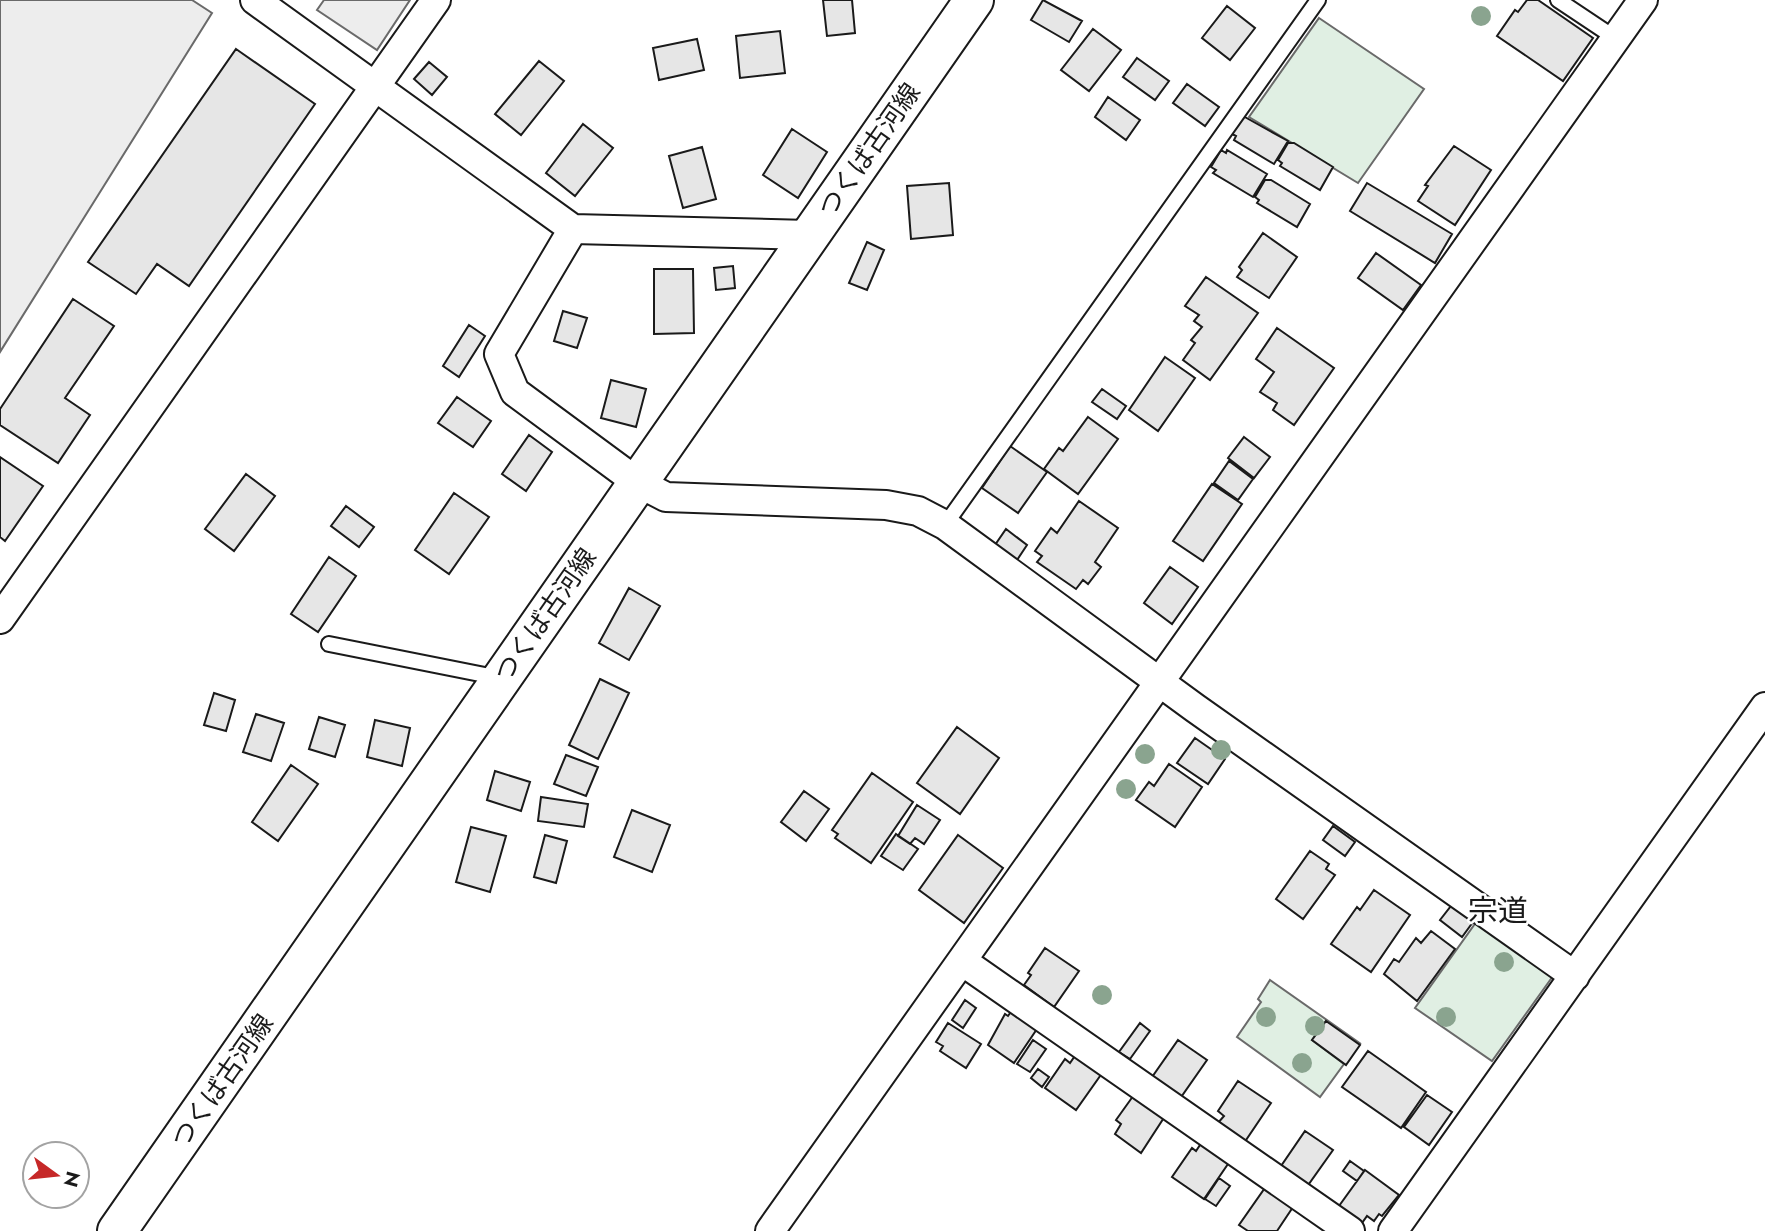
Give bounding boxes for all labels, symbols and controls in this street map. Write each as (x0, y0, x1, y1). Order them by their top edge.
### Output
street label: つくば古河線 (809, 75, 929, 225)
street label: つくば古河線 (485, 540, 605, 690)
district label: 宗道 (1468, 889, 1528, 932)
street label: つくば古河線 (162, 1006, 282, 1156)
north arrow (21, 1140, 91, 1210)
text: N (57, 1168, 87, 1190)

